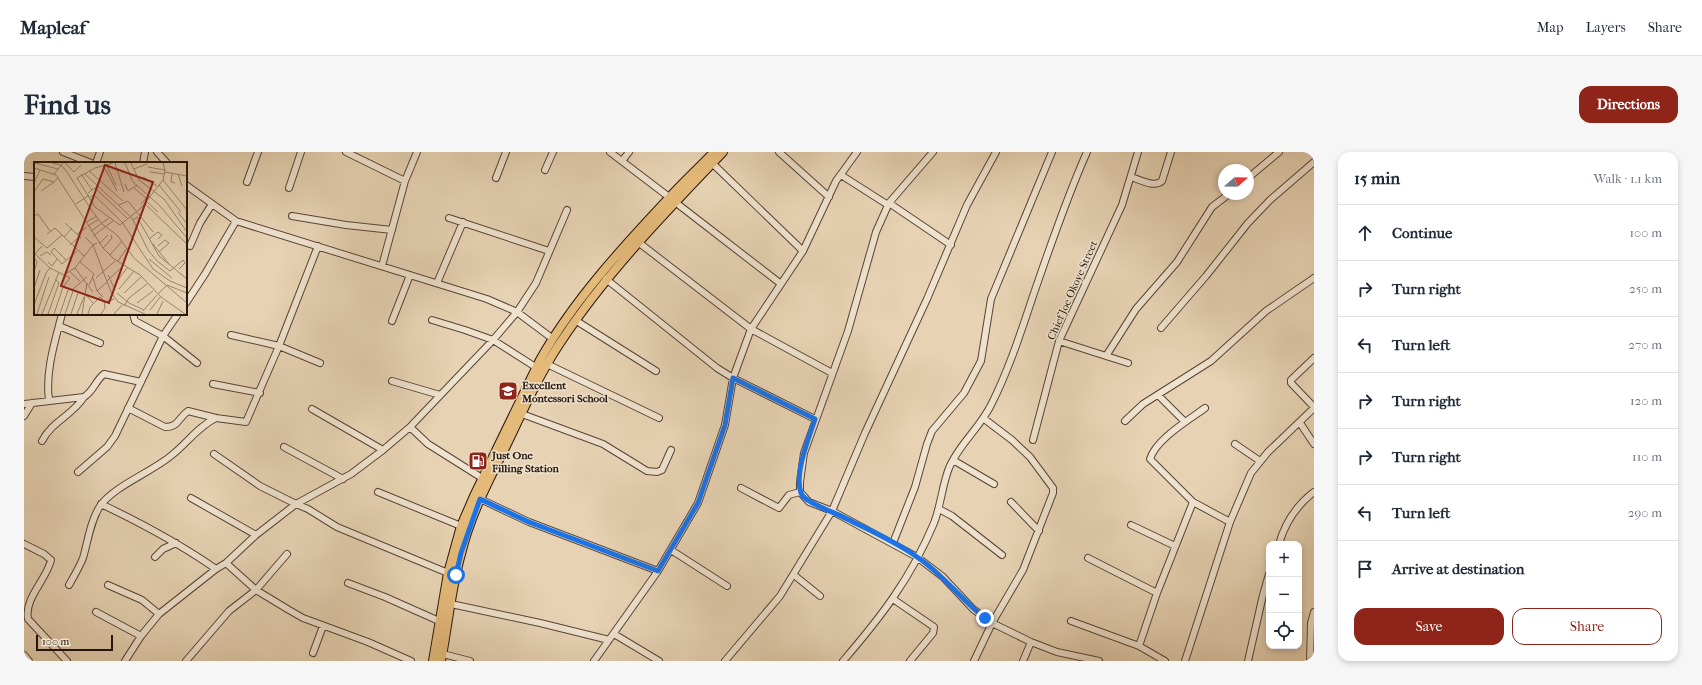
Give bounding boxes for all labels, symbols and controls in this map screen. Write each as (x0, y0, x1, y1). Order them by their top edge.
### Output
text: Mapleaf (20, 17, 86, 39)
text: Map (1537, 19, 1564, 36)
text: Layers (1586, 19, 1626, 36)
text: Share (1648, 19, 1682, 36)
button: Directions (1579, 86, 1678, 123)
text: Find us (24, 88, 111, 121)
inset map (34, 162, 187, 315)
north arrow (1218, 164, 1254, 200)
text: 15 min (1354, 168, 1400, 188)
text: Walk · 1.1 km (1594, 171, 1662, 186)
icon: ahead (1354, 222, 1376, 244)
text: Continue (1392, 224, 1452, 242)
text: 100 m (1629, 225, 1662, 240)
street label: Chief Joe Okoye Street (1045, 238, 1100, 342)
icon: right (1354, 278, 1376, 300)
text: Turn right (1392, 280, 1461, 298)
text: 250 m (1629, 281, 1662, 296)
icon: left (1354, 334, 1376, 356)
text: Turn left (1392, 336, 1450, 354)
text: 270 m (1628, 337, 1662, 352)
place label: Excellent Montessori School (521, 379, 609, 405)
school or university icon: Excellent Montessori School (497, 380, 519, 402)
icon: right (1354, 390, 1376, 412)
text: Turn right (1392, 392, 1461, 410)
text: 120 m (1630, 393, 1662, 408)
icon: right (1354, 446, 1376, 468)
text: Turn right (1392, 448, 1461, 466)
place label: Just One Filling Station (491, 449, 559, 475)
text: 110 m (1632, 449, 1662, 464)
fuel station icon: Just One Filling Station (467, 450, 489, 472)
icon: left (1354, 502, 1376, 524)
text: Turn left (1392, 504, 1450, 522)
text: 290 m (1628, 505, 1662, 520)
map controls (1266, 541, 1302, 649)
button: + (1266, 541, 1302, 577)
icon: arrive (1354, 558, 1376, 580)
text: Arrive at destination (1392, 560, 1524, 578)
route start (447, 566, 465, 584)
button: − (1266, 577, 1302, 613)
button: Save (1354, 608, 1504, 645)
button: Share (1512, 608, 1662, 645)
route end (976, 609, 994, 627)
button: locate (1266, 613, 1302, 649)
scale bar (36, 633, 113, 652)
text: 100 m (42, 635, 70, 648)

